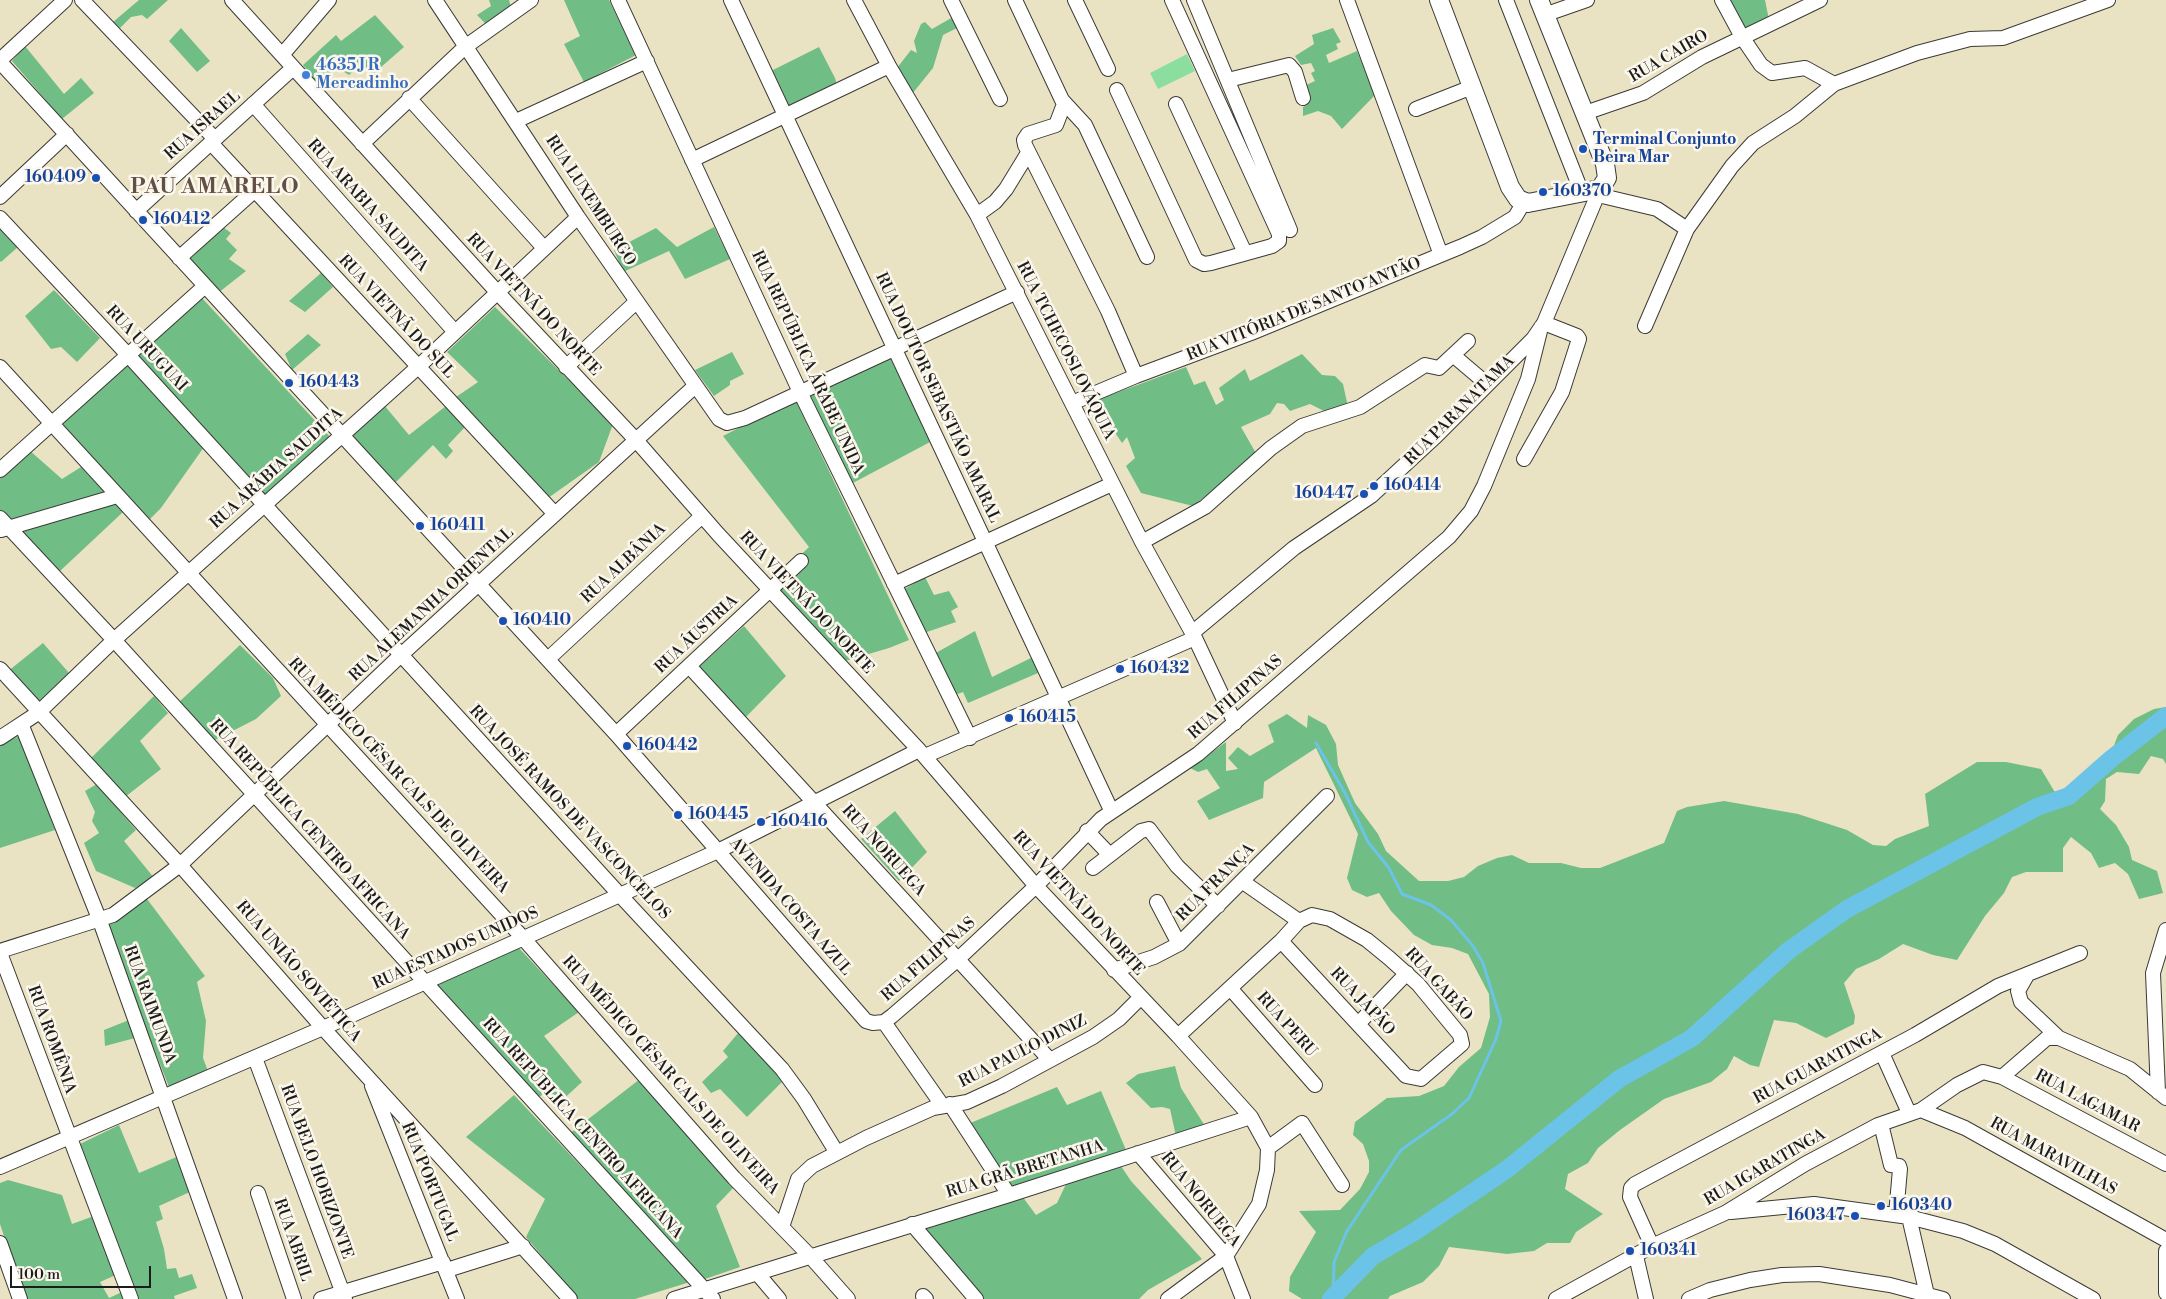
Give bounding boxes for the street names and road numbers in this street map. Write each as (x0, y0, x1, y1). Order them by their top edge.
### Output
street label: RUA CAIRO (1626, 27, 1712, 87)
street label: RUA ISRAEL (161, 87, 245, 165)
street label: RUA LUXEMBURGO (541, 132, 639, 270)
street label: RUA ARABIA SAUDITA (302, 136, 432, 276)
street label: RUA VIETNÃ DO NORTE (462, 230, 604, 380)
street label: RUA REPÚBLICA ÁRABE UNIDA (746, 248, 868, 478)
street label: RUA VIETNÃ DO SUL (334, 251, 458, 383)
street label: RUA VITÓRIA DE SANTO ANTÃO (1184, 254, 1424, 366)
street label: RUA TCHECOSLOVÁQUIA (1012, 259, 1118, 443)
street label: RUA DOUTOR SEBASTIÃO AMARAL (870, 270, 1004, 526)
street label: RUA URUGUAI (101, 302, 191, 396)
street label: RUA PARANATAMA (1401, 352, 1519, 470)
street label: RUA ARÁBIA SAUDITA (207, 404, 347, 534)
street label: RUA ALBÂNIA (578, 520, 670, 608)
street label: RUA ALEMANHA ORIENTAL (346, 524, 518, 686)
street label: RUA VIETNÃ DO NORTE (735, 528, 877, 678)
street label: RUA ÁUSTRIA (652, 592, 742, 678)
street label: RUA FILIPINAS (1185, 652, 1287, 744)
street label: RUA MÉDICO CÉSAR CALS DE OLIVEIRA (284, 654, 512, 898)
street label: RUA JOSÉ RAMOS DE VASCONCELOS (464, 702, 674, 924)
street label: RUA REPÚBLICA CENTRO AFRICANA (205, 716, 413, 944)
street label: RUA NORUEGA (837, 801, 929, 901)
street label: RUA VIETNÃ DO NORTE (1008, 828, 1148, 980)
street label: AVENIDA COSTA AZUL (725, 834, 855, 980)
street label: RUA FRANÇA (1173, 840, 1259, 926)
street label: RUA UNIÃO SOVIÉTICA (232, 898, 364, 1046)
street label: RUA ESTADOS UNIDOS (370, 904, 542, 994)
street label: RUA FILIPINAS (878, 914, 980, 1006)
street label: RUA RAIMUNDA (119, 943, 179, 1067)
street label: RUA GABÃO (1400, 944, 1476, 1026)
street label: RUA MÉDICO CÉSAR CALS DE OLIVEIRA (558, 953, 782, 1199)
street label: RUA JAPÃO (1326, 964, 1398, 1040)
street label: RUA ROMÊNIA (23, 983, 79, 1097)
street label: RUA PERU (1252, 989, 1320, 1061)
street label: RUA PAULO DINIZ (956, 1011, 1090, 1093)
street label: RUA REPÚBLICA CENTRO AFRICANA (478, 1015, 686, 1243)
street label: RUA GUARATINGA (1751, 1025, 1885, 1109)
street label: RUA LAGAMAR (2031, 1066, 2143, 1138)
street label: RUA BELO HORIZONTE (275, 1082, 357, 1262)
street label: RUA MARAVILHAS (1986, 1114, 2120, 1200)
street label: RUA PORTUGAL (396, 1120, 462, 1244)
street label: RUA IGARATINGA (1701, 1125, 1829, 1211)
street label: RUA GRÃ BRETANHA (944, 1137, 1106, 1203)
street label: RUA NORUEGA (1156, 1149, 1244, 1251)
street label: RUA ABRIL (269, 1196, 315, 1284)

